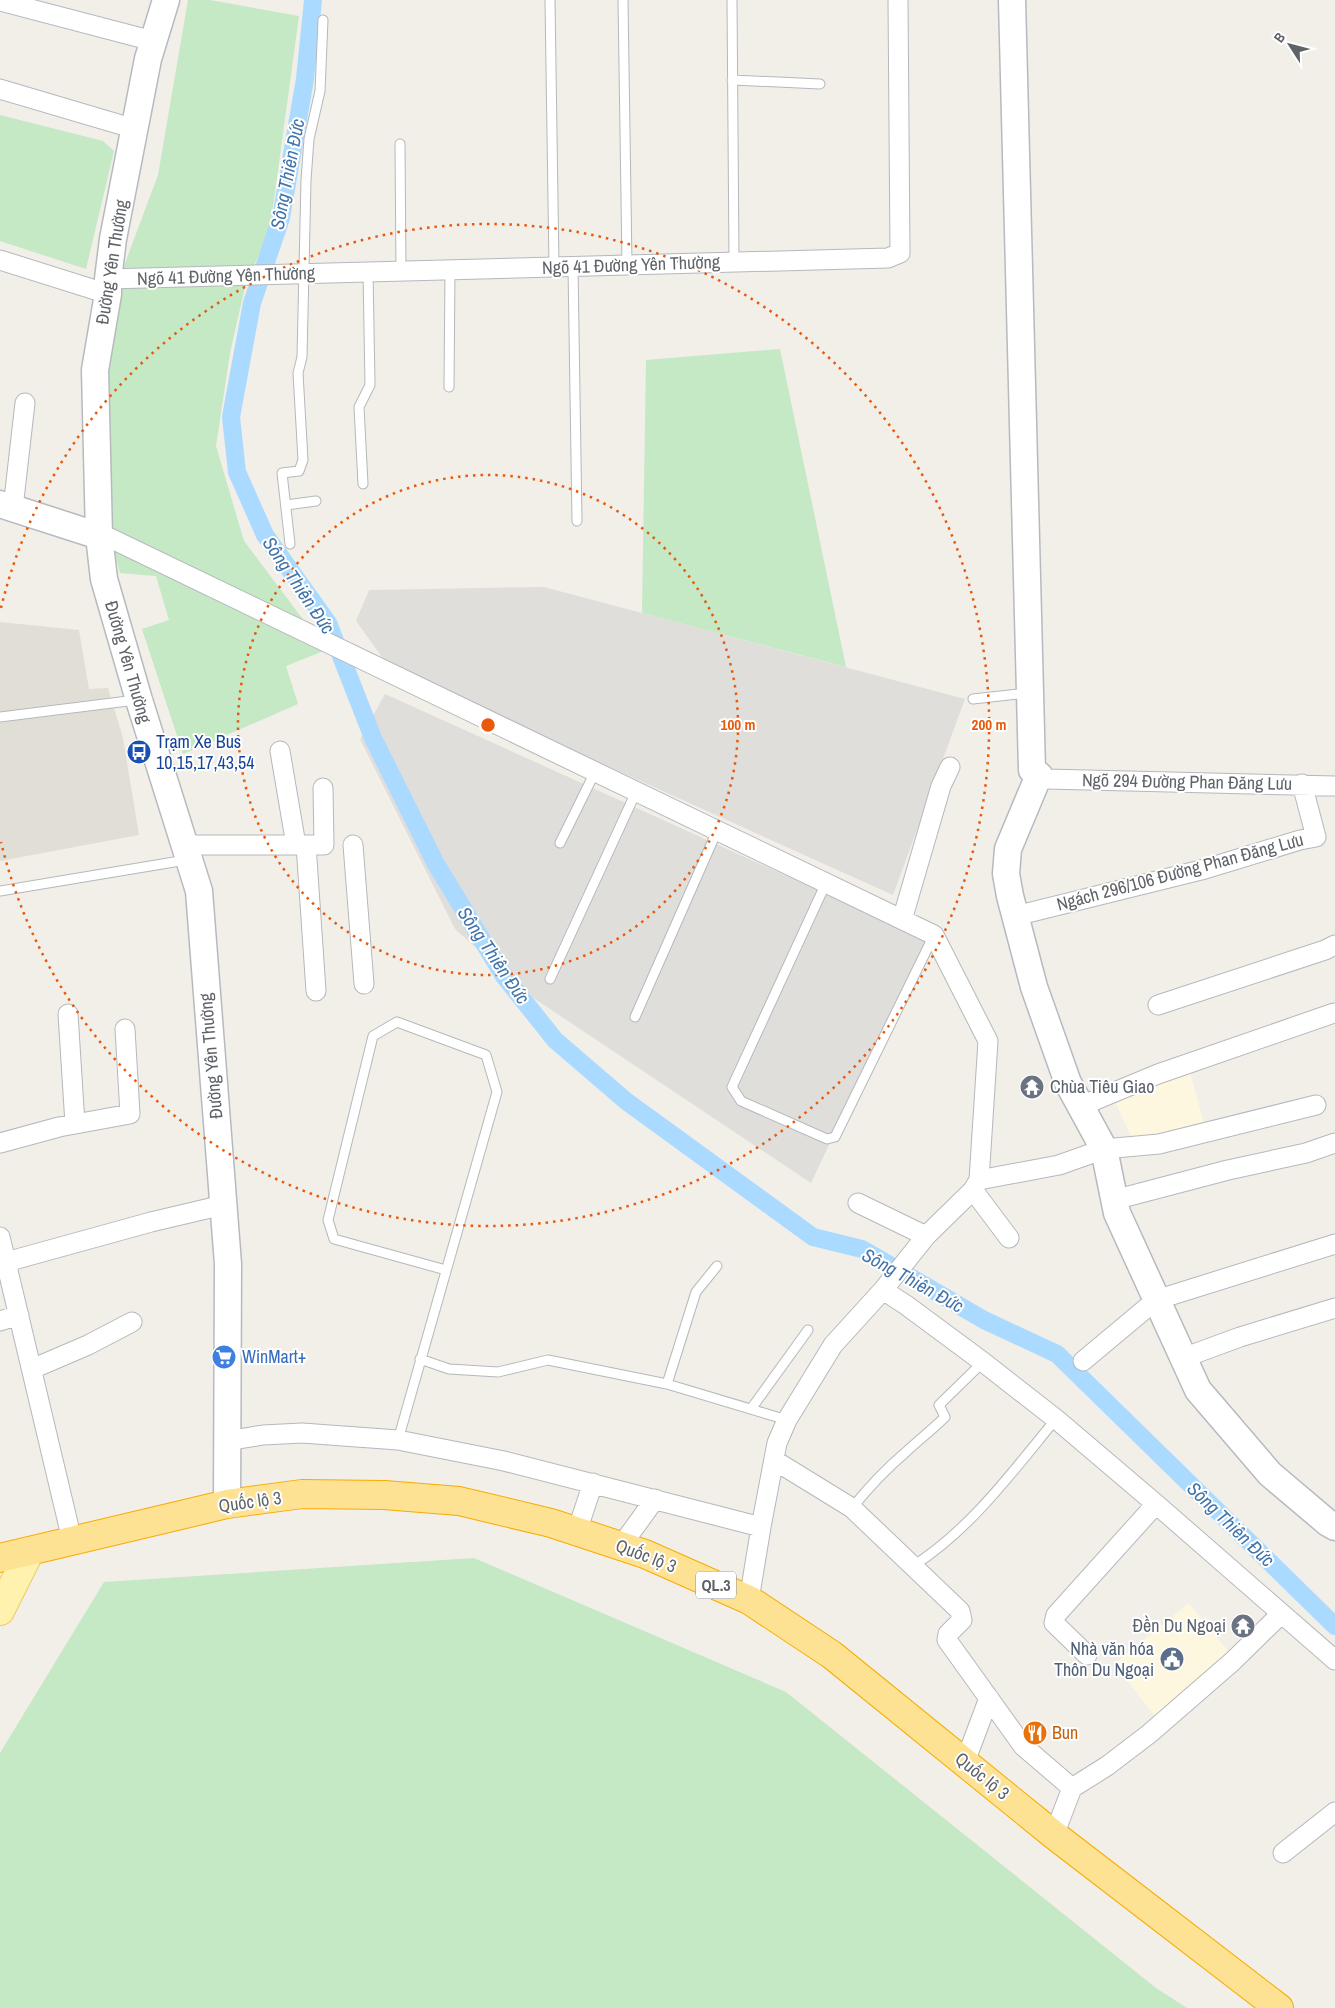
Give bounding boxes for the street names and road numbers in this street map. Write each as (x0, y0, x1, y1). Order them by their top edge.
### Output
street label: Đường Yên Thường (89, 197, 134, 326)
street label: Ngõ 41 Đường Yên Thường (542, 249, 721, 280)
street label: Ngõ 41 Đường Yên Thường (137, 260, 316, 291)
street label: Đường Yên Thường (99, 598, 158, 727)
street label: Ngõ 294 Đường Phan Đăng Lưu (1082, 767, 1292, 796)
street label: Ngách 296/106 Đường Phan Đăng Lưu (1054, 827, 1306, 917)
street label: Đường Yên Thường (192, 991, 228, 1120)
street label: Quốc lộ 3 (217, 1485, 283, 1518)
street label: Quốc lộ 3 (612, 1533, 680, 1579)
road number: QL.3 (696, 1572, 736, 1598)
street label: Quốc lộ 3 (950, 1746, 1015, 1805)

